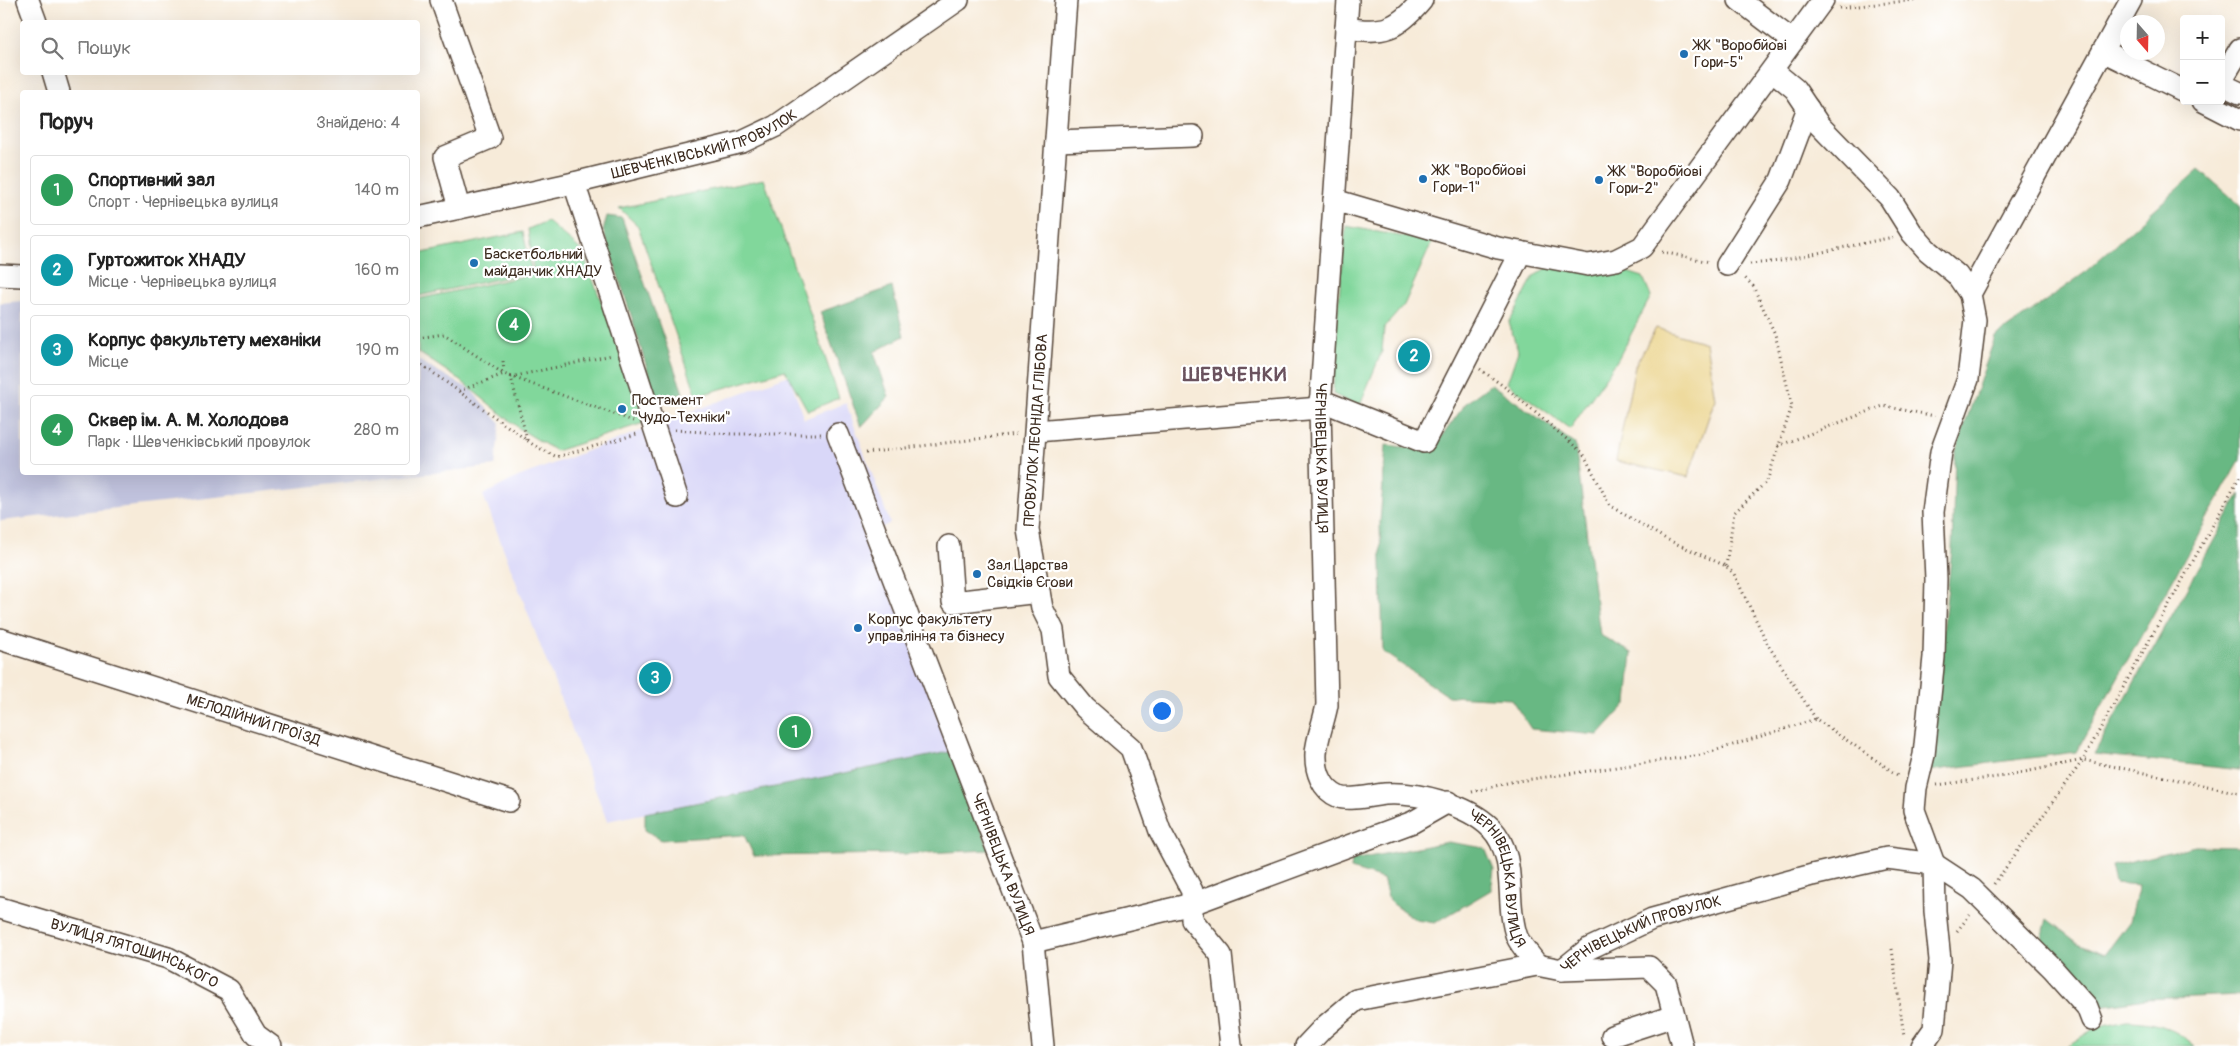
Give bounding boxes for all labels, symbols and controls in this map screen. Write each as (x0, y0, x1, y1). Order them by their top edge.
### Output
north arrow (2120, 15, 2165, 60)
map controls (2180, 15, 2225, 105)
button: + (2180, 15, 2225, 60)
search box (20, 20, 420, 75)
icon: search (38, 34, 66, 62)
text: Пошук (78, 36, 131, 60)
place label: ЖК "Воробйові Гори-5" (1692, 36, 1787, 72)
marker: ЖК "Воробйові Гори-5" (1678, 48, 1690, 60)
button: − (2180, 60, 2225, 105)
street label: ШЕВЧЕНКІВСЬКИЙ ПРОВУЛОК (609, 105, 801, 183)
text: Поруч (40, 109, 93, 136)
text: Знайдено: 4 (316, 113, 400, 133)
place label: ЖК "Воробйові Гори-1" (1431, 161, 1526, 197)
place label: ЖК "Воробйові Гори-2" (1607, 162, 1702, 198)
text: Спортивний зал (88, 168, 215, 192)
marker: ЖК "Воробйові Гори-1" (1417, 173, 1429, 185)
marker: ЖК "Воробйові Гори-2" (1593, 174, 1605, 186)
text: 1 (54, 180, 60, 200)
text: 140 m (355, 180, 399, 200)
text: Спорт · Чернівецька вулиця (88, 192, 278, 212)
place label: Баскетбольний майданчик ХНАДУ (484, 245, 602, 281)
text: Гуртожиток ХНАДУ (88, 248, 246, 272)
marker: Баскетбольний майданчик ХНАДУ (468, 257, 480, 269)
text: 2 (53, 260, 61, 280)
text: 160 m (355, 260, 399, 280)
text: Місце · Чернівецька вулиця (88, 272, 277, 292)
pin: 4 (498, 306, 530, 344)
text: Корпус факультету механіки (88, 328, 321, 352)
street label: ПРОВУЛОК ЛЕОНІДА ГЛІБОВА (1020, 333, 1052, 527)
pin: 2 (1398, 337, 1430, 375)
text: 3 (53, 340, 61, 360)
text: 190 m (356, 340, 399, 360)
text: Місце (88, 352, 128, 372)
district label: ШЕВЧЕНКИ (1182, 362, 1287, 387)
street label: ЧЕРНІВЕЦЬКА ВУЛИЦЯ (1310, 382, 1332, 534)
place label: Постамент "Чудо-Техніки" (632, 391, 731, 427)
marker: Постамент "Чудо-Техніки" (616, 403, 628, 415)
text: Сквер ім. А. М. Холодова (88, 408, 289, 432)
text: 4 (52, 420, 62, 440)
text: 280 m (353, 420, 399, 440)
text: Парк · Шевченківський провулок (88, 432, 311, 452)
place label: Зал Царства Свідків Єгови (987, 556, 1073, 592)
marker: Зал Царства Свідків Єгови (971, 568, 983, 580)
place label: Корпус факультету управління та бізнесу (867, 610, 1005, 646)
marker: Корпус факультету управління та бізнесу (852, 622, 864, 634)
pin: 3 (639, 659, 671, 697)
street label: МЕЛОДІЙНИЙ ПРОЇЗД (184, 689, 324, 750)
your location (1149, 698, 1175, 724)
pin: 1 (779, 713, 811, 751)
street label: ЧЕРНІВЕЦЬКА ВУЛИЦЯ (967, 791, 1039, 938)
street label: ЧЕРНІВЕЦЬКА ВУЛИЦЯ (1465, 805, 1530, 951)
street label: ЧЕРНІВЕЦЬКИЙ ПРОВУЛОК (1557, 891, 1723, 977)
street label: ВУЛИЦЯ ЛЯТОШИНСЬКОГО (48, 914, 222, 992)

